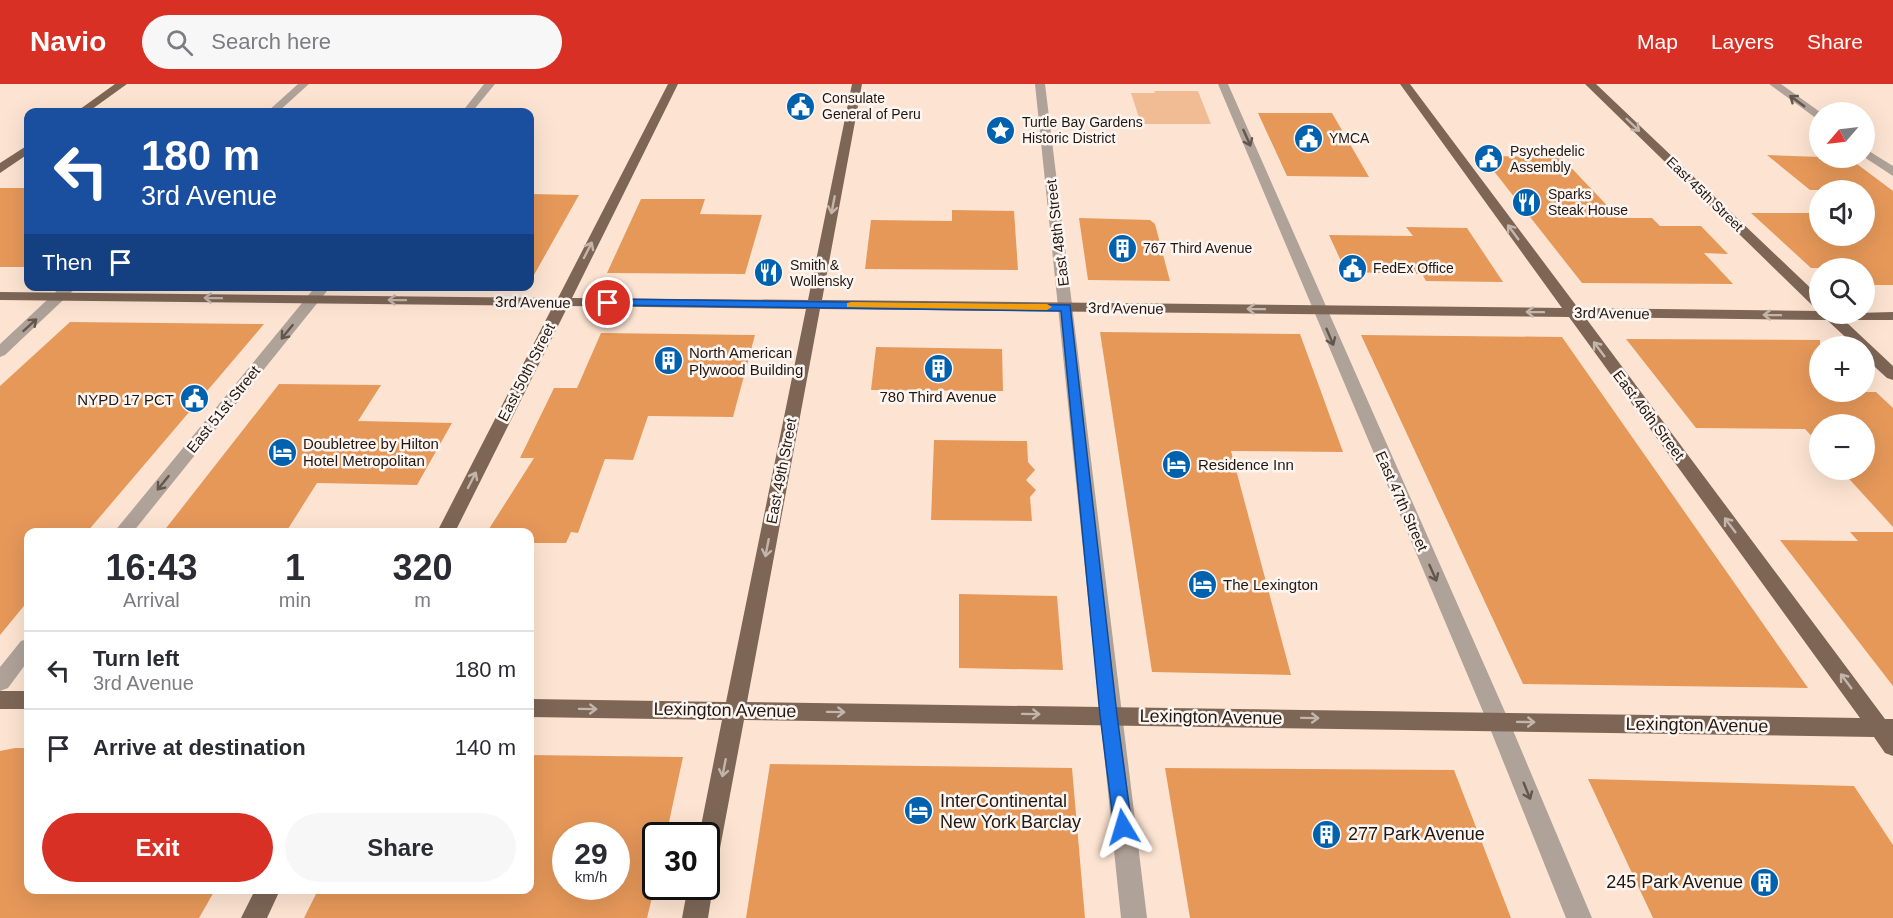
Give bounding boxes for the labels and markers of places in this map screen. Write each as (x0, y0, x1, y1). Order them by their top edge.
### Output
public building icon: Consulate General of Peru (785, 90, 817, 122)
place label: Consulate General of Peru (822, 90, 921, 122)
place icon: Turtle Bay Gardens Historic District (985, 114, 1017, 146)
place label: Turtle Bay Gardens Historic District (1022, 114, 1143, 146)
public building icon: YMCA (1292, 122, 1324, 154)
place label: YMCA (1329, 130, 1370, 146)
public building icon: Psychedelic Assembly (1473, 143, 1505, 175)
place label: Psychedelic Assembly (1510, 143, 1585, 175)
restaurant icon: Sparks Steak House (1511, 186, 1543, 218)
place label: Sparks Steak House (1548, 186, 1628, 218)
building icon: 767 Third Avenue (1106, 232, 1138, 264)
place label: 767 Third Avenue (1143, 240, 1252, 256)
public building icon: FedEx Office (1336, 252, 1368, 284)
restaurant icon: Smith & Wollensky (753, 257, 785, 289)
place label: Smith & Wollensky (790, 257, 854, 289)
place label: FedEx Office (1373, 260, 1454, 276)
pin (582, 277, 633, 328)
place label: North American Plywood Building (689, 344, 803, 378)
building icon: North American Plywood Building (652, 345, 684, 377)
building icon: 780 Third Avenue (922, 353, 954, 385)
public building icon: NYPD 17 PCT (179, 383, 211, 415)
place label: 780 Third Avenue (879, 388, 997, 405)
place label: NYPD 17 PCT (77, 391, 174, 408)
place label: Doubletree by Hilton Hotel Metropolitan (303, 435, 439, 469)
hotel icon: Doubletree by Hilton Hotel Metropolitan (266, 436, 298, 468)
hotel icon: Residence Inn (1161, 448, 1193, 480)
place label: Residence Inn (1198, 456, 1294, 473)
hotel icon: The Lexington (1186, 568, 1218, 600)
place label: The Lexington (1223, 576, 1318, 593)
place label: InterContinental New York Barclay (940, 791, 1081, 832)
hotel icon: InterContinental New York Barclay (903, 795, 935, 827)
building icon: 277 Park Avenue (1311, 818, 1343, 850)
place label: 277 Park Avenue (1348, 824, 1485, 844)
building icon: 245 Park Avenue (1748, 866, 1780, 898)
place label: 245 Park Avenue (1606, 872, 1743, 892)

